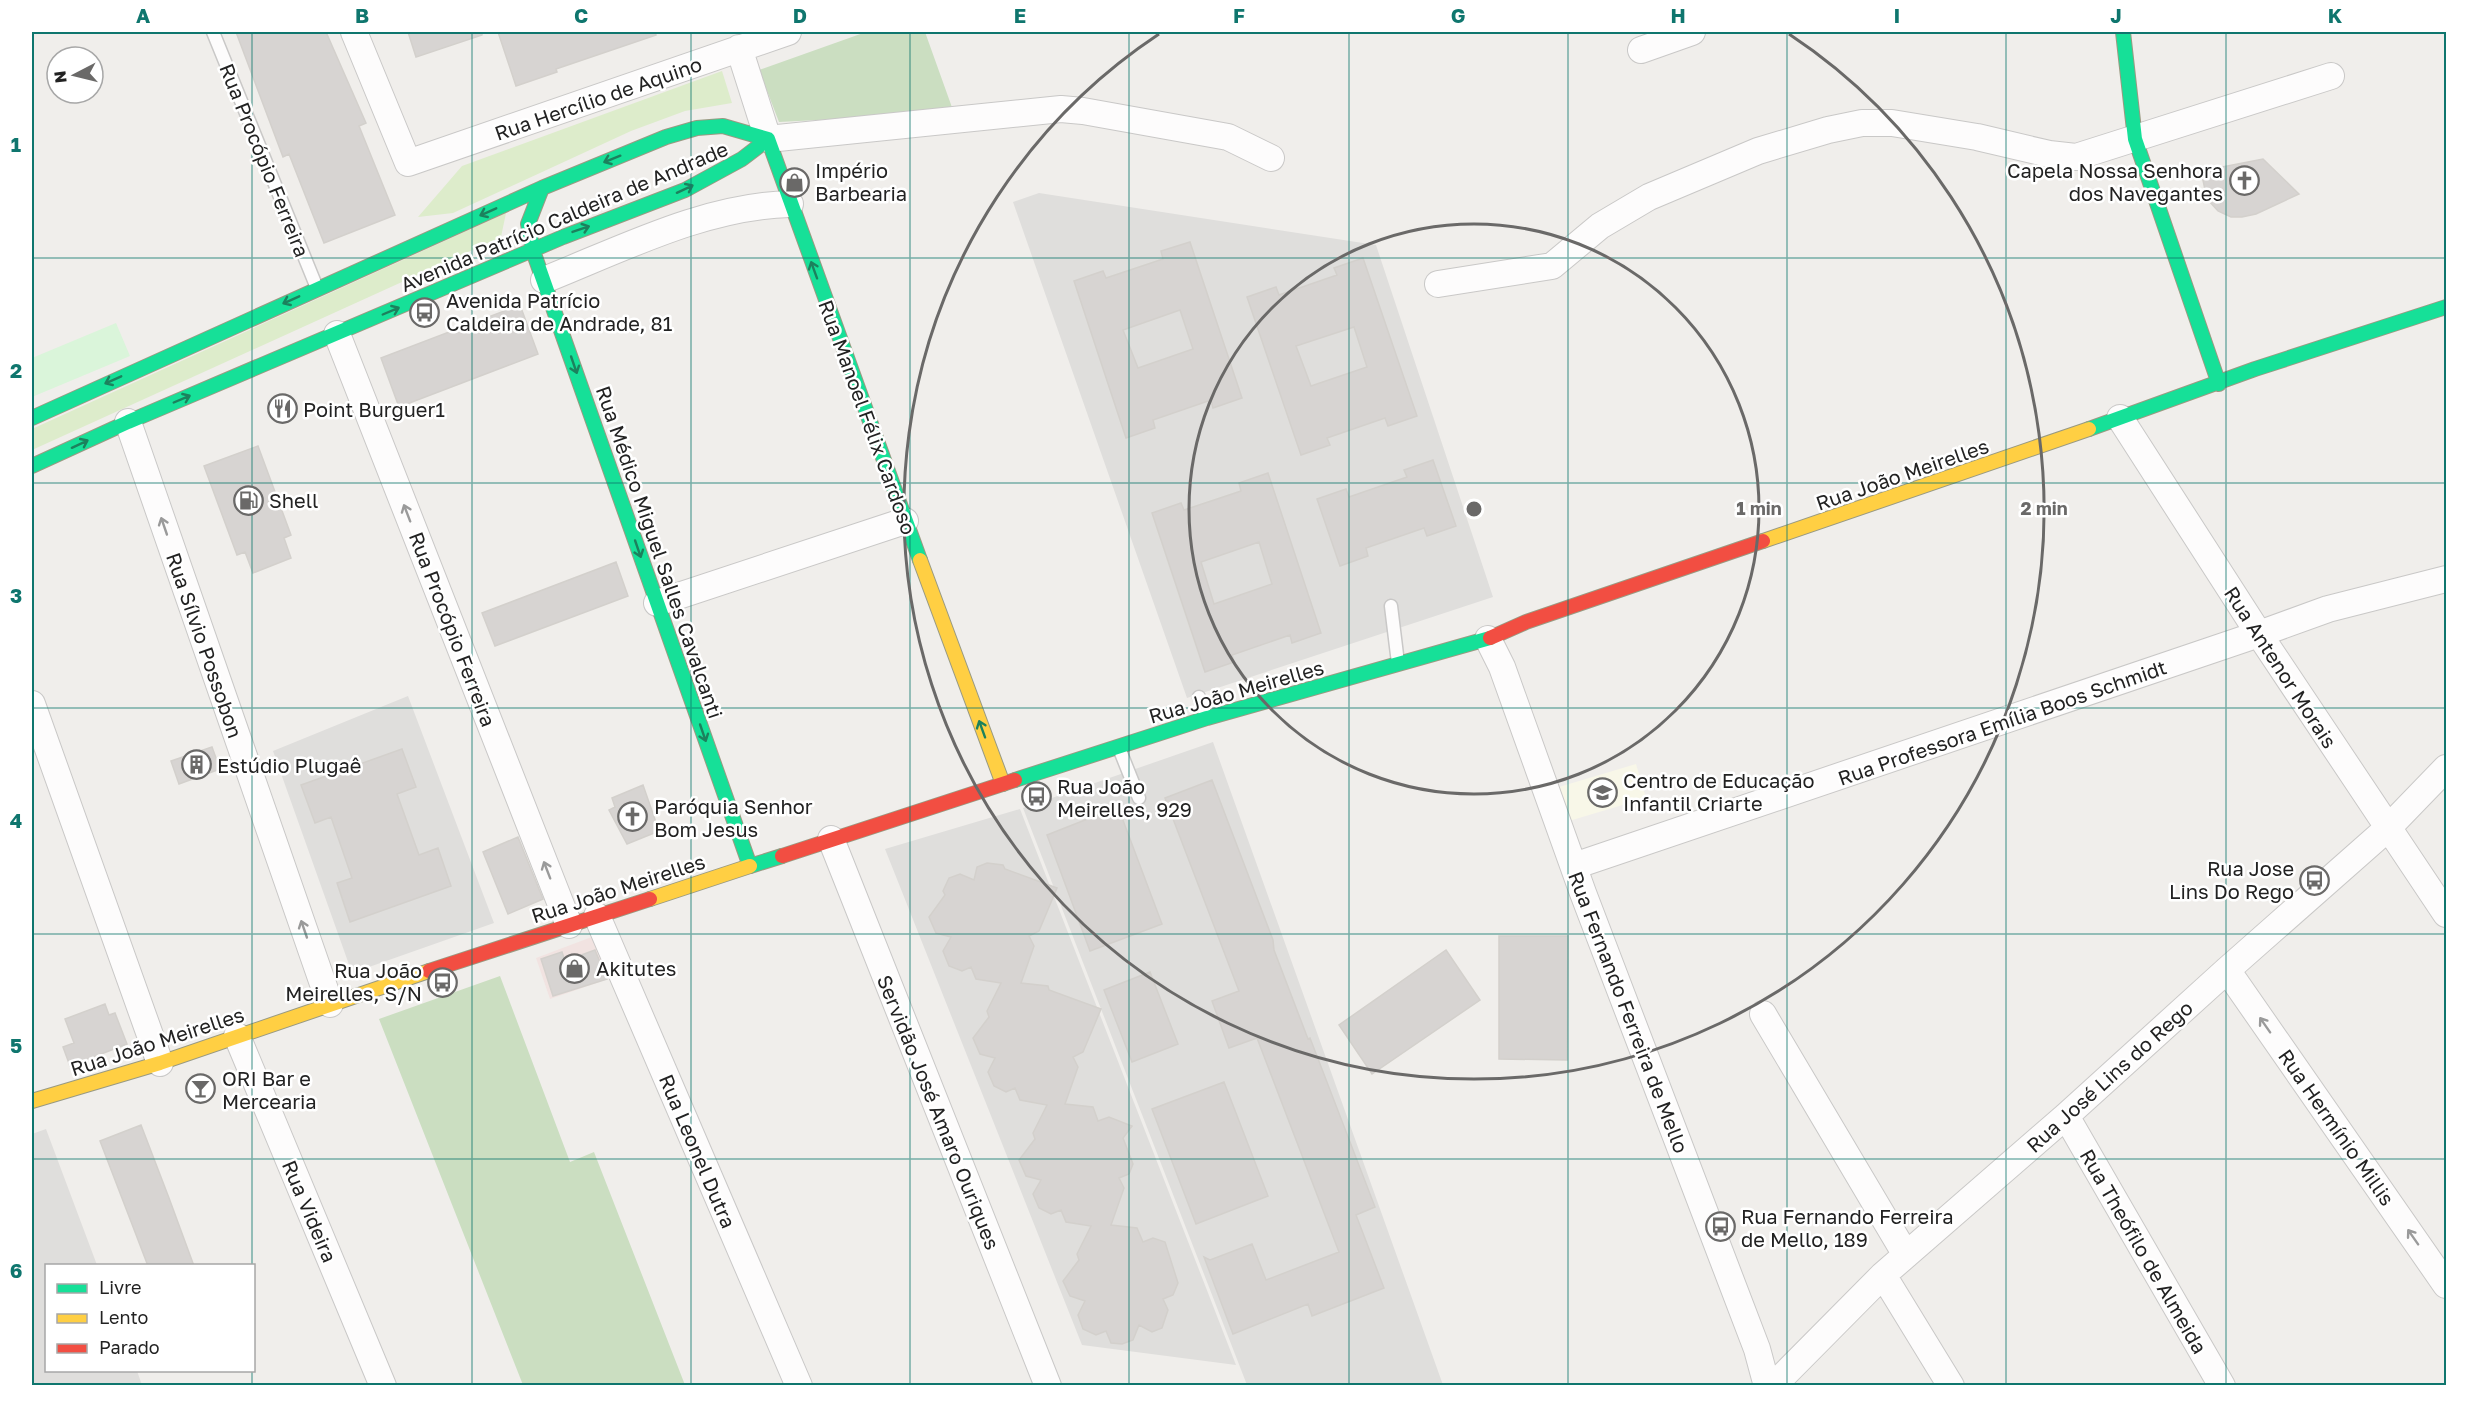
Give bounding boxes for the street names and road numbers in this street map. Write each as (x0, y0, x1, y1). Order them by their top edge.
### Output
street label: Rua Hercílio de Aquino (491, 51, 705, 145)
street label: Rua Procópio Ferreira (215, 60, 315, 260)
street label: Avenida Patrício Caldeira de Andrade (397, 136, 731, 296)
street label: Rua Manoel Félix Cardoso (814, 296, 922, 538)
street label: Rua Médico Miguel Salles Cavalcanti (592, 383, 728, 721)
street label: Rua João Meirelles (1812, 433, 1992, 515)
street label: Rua Procópio Ferreira (405, 528, 501, 730)
street label: Rua Sílvio Possobon (162, 549, 248, 741)
street label: Rua Antenor Morais (2220, 582, 2342, 752)
street label: Rua João Meirelles (1146, 654, 1326, 728)
street label: Rua Professora Emília Boos Schmidt (1835, 654, 2169, 790)
street label: Rua João Meirelles (528, 849, 708, 927)
street label: Rua Fernando Ferreira de Mello (1564, 868, 1694, 1156)
street label: Servidão José Amaro Ouriques (873, 971, 1005, 1253)
street label: Rua José Lins do Rego (2021, 995, 2197, 1157)
street label: Rua João Meirelles (67, 1002, 247, 1080)
street label: Rua Hermínio Millis (2274, 1044, 2400, 1210)
street label: Rua Leonel Dutra (655, 1071, 741, 1231)
street label: Rua Theófilo de Almeida (2076, 1144, 2212, 1358)
street label: Rua Videira (278, 1156, 342, 1266)

